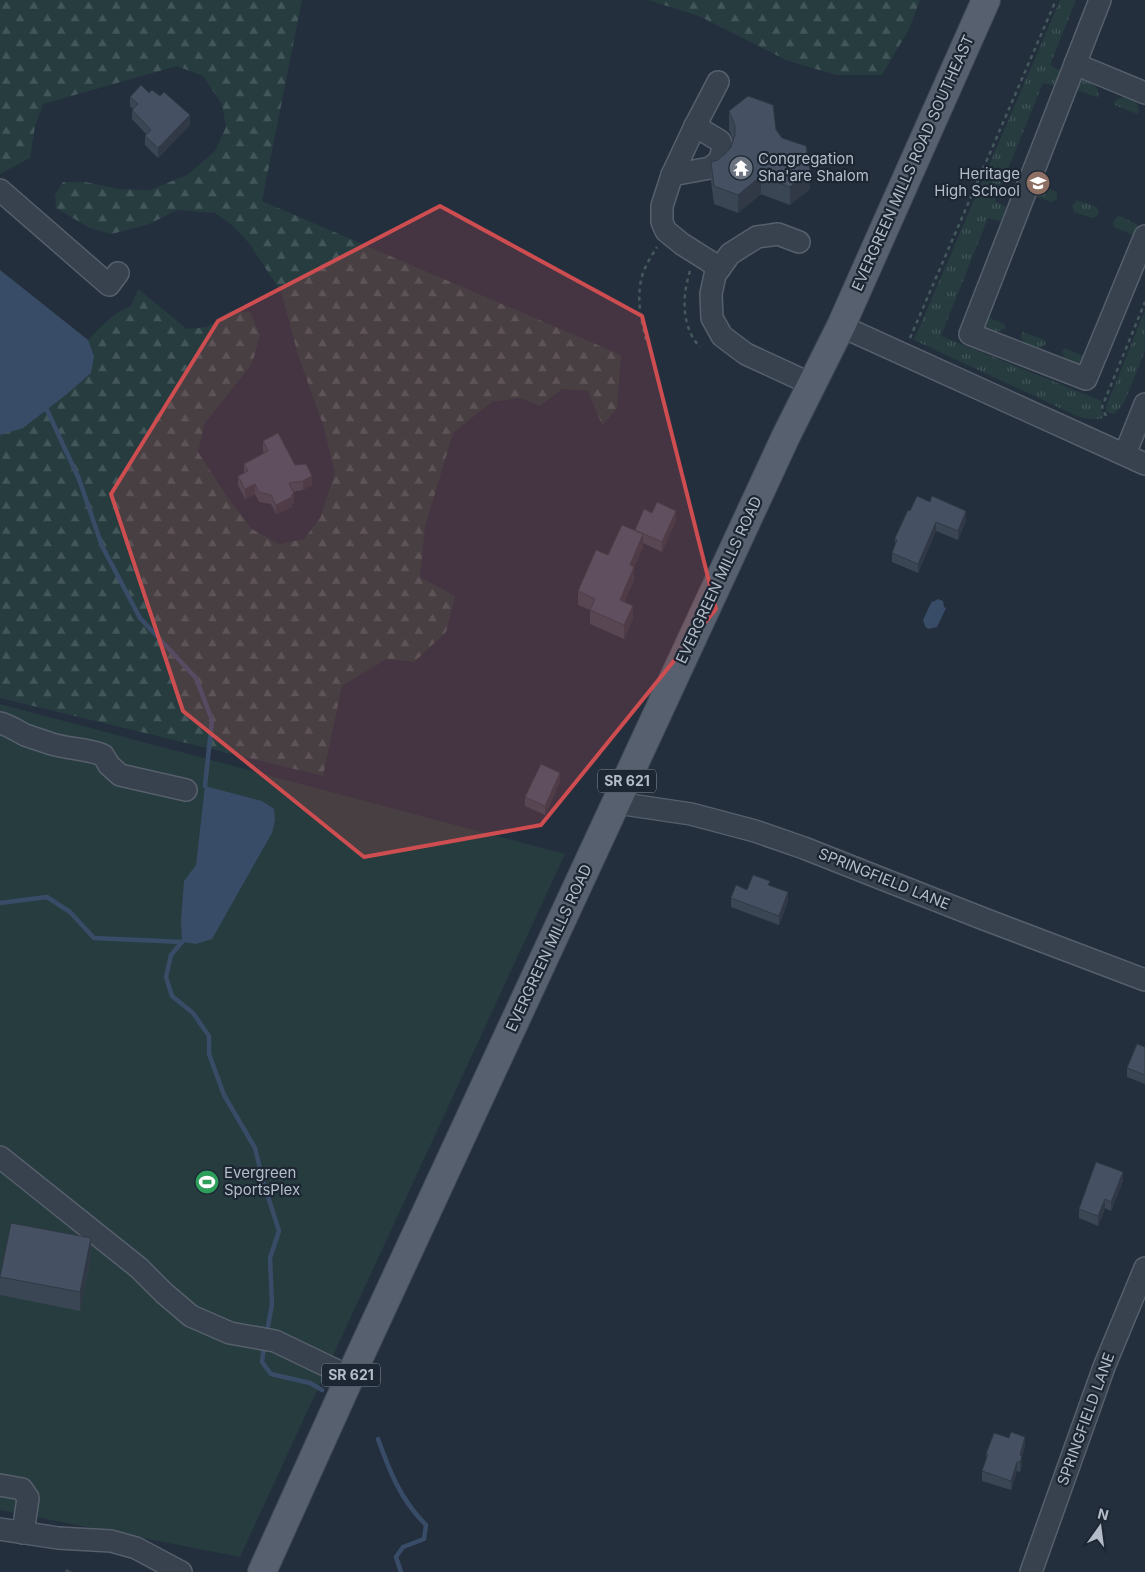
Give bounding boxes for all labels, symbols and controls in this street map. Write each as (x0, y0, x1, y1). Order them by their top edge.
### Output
street label: EVERGREEN MILLS ROAD SOUTHEAST (847, 32, 978, 294)
place label: Congregation Sha'are Shalom (758, 149, 869, 185)
temple icon: Congregation Sha'are Shalom (728, 155, 754, 181)
place label: Heritage High School (934, 164, 1020, 200)
school or university icon: Heritage High School (1025, 170, 1051, 196)
street label: EVERGREEN MILLS ROAD (671, 493, 766, 667)
road number: SR 621 (598, 769, 656, 792)
street label: SPRINGFIELD LANE (816, 844, 953, 914)
street label: EVERGREEN MILLS ROAD (501, 861, 596, 1035)
place label: Evergreen SportsPlex (224, 1163, 300, 1199)
sports icon: Evergreen SportsPlex (194, 1169, 220, 1195)
street label: SPRINGFIELD LANE (1053, 1350, 1118, 1488)
road number: SR 621 (322, 1364, 380, 1386)
north arrow (1075, 1502, 1125, 1552)
text: N (1096, 1504, 1110, 1523)

